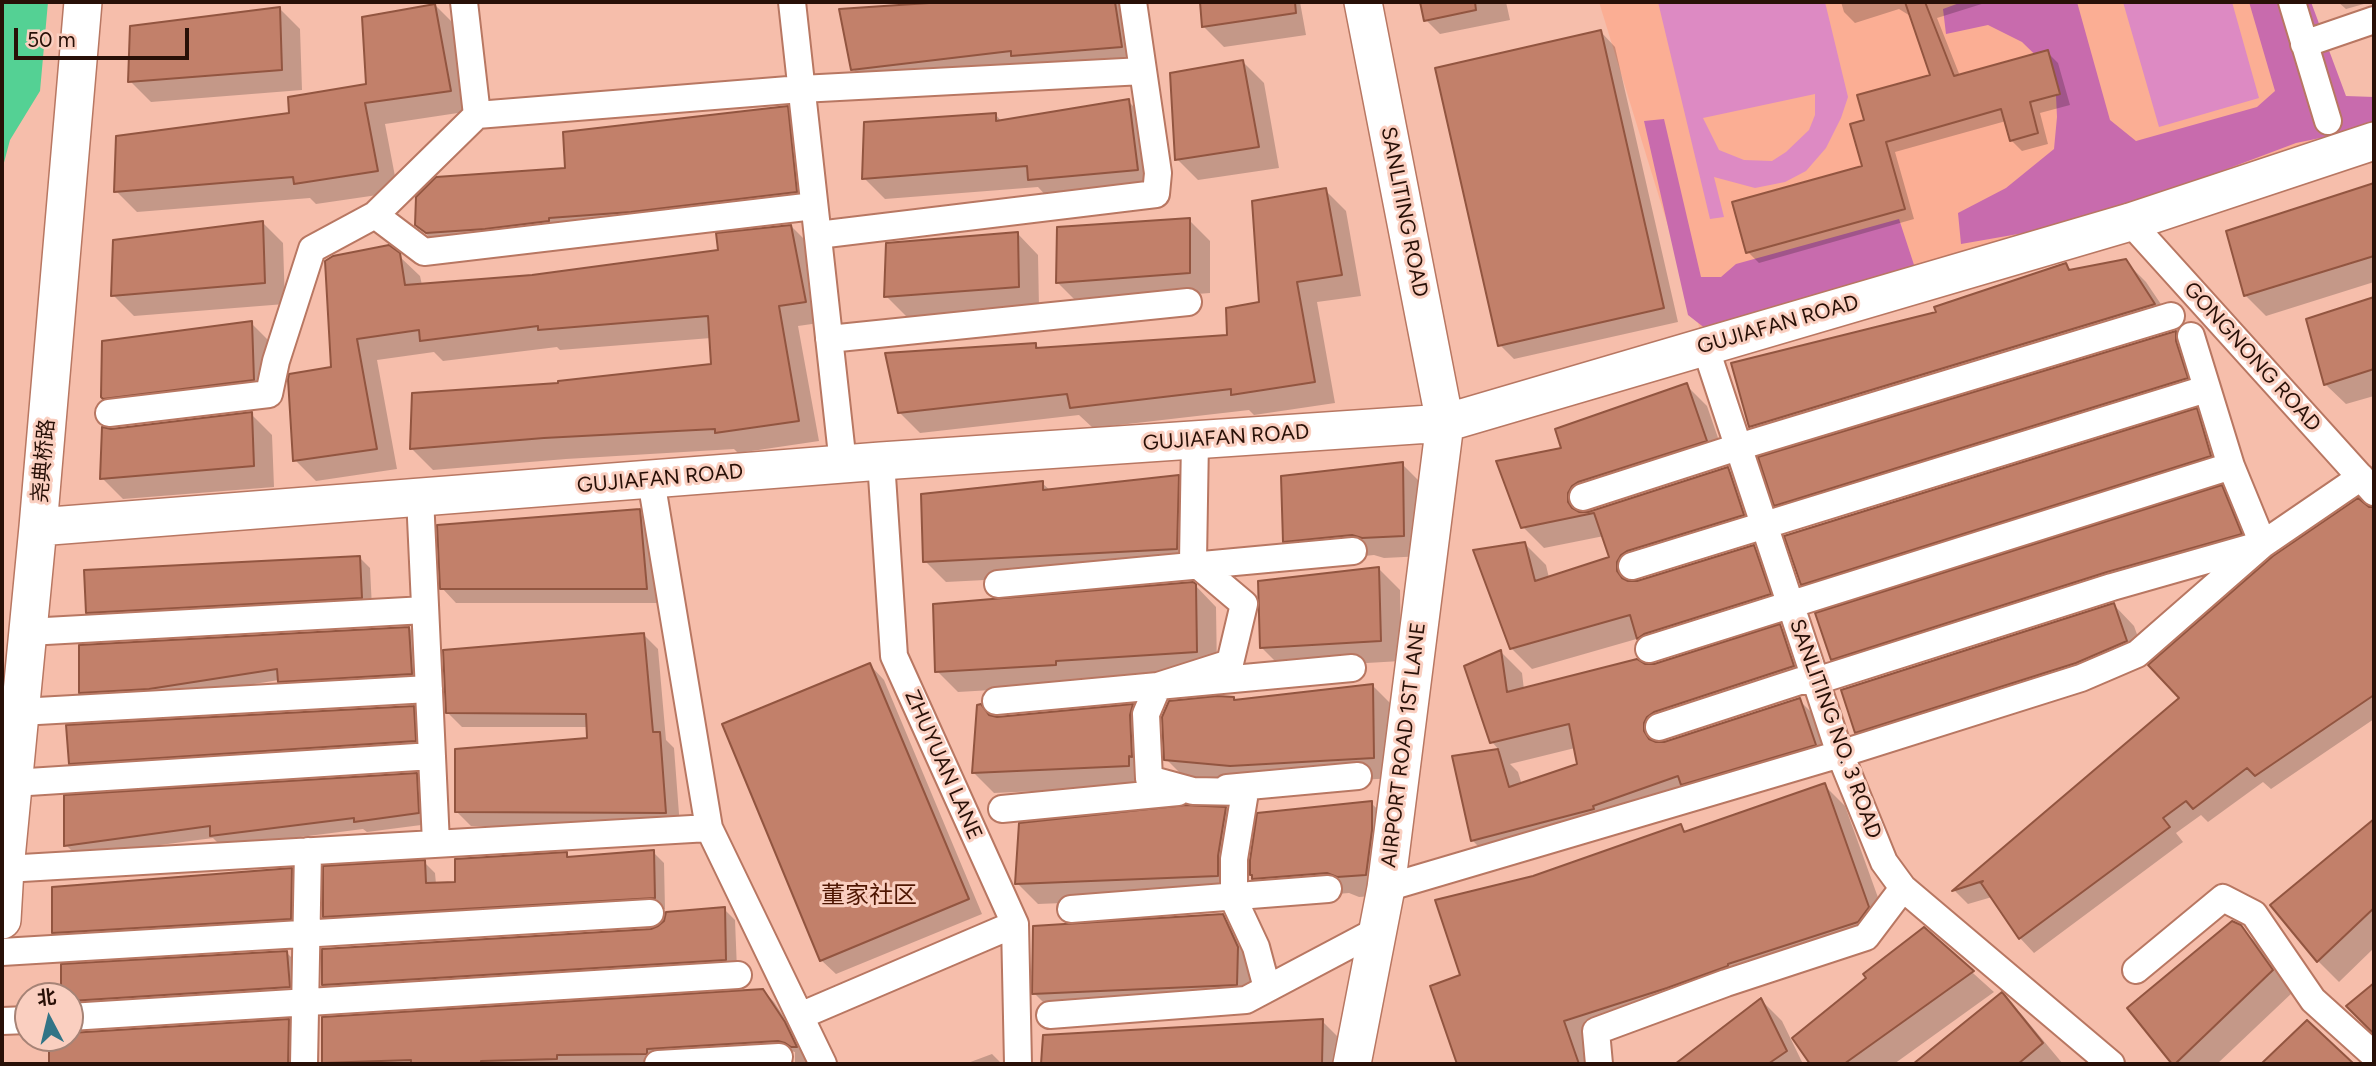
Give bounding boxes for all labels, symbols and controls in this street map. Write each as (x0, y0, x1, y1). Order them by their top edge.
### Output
scale bar (18, 14, 192, 58)
text: 50 m (27, 27, 76, 52)
street label: SANLITING ROAD (1375, 125, 1433, 299)
street label: GONGNONG ROAD (2178, 277, 2326, 437)
street label: GUJIAFAN ROAD (1694, 290, 1862, 360)
street label: 尧典桥路 (28, 418, 60, 504)
street label: GUJIAFAN ROAD (1142, 420, 1310, 456)
street label: GUJIAFAN ROAD (576, 459, 744, 499)
street label: SANLITING NO. 3 ROAD (1784, 616, 1886, 842)
street label: AIRPORT ROAD 1ST LANE (1376, 621, 1432, 869)
street label: ZHUYUAN LANE (899, 686, 987, 844)
district label: 董家社区 (821, 882, 917, 910)
north arrow (14, 982, 84, 1052)
text: 北 (36, 985, 57, 1010)

